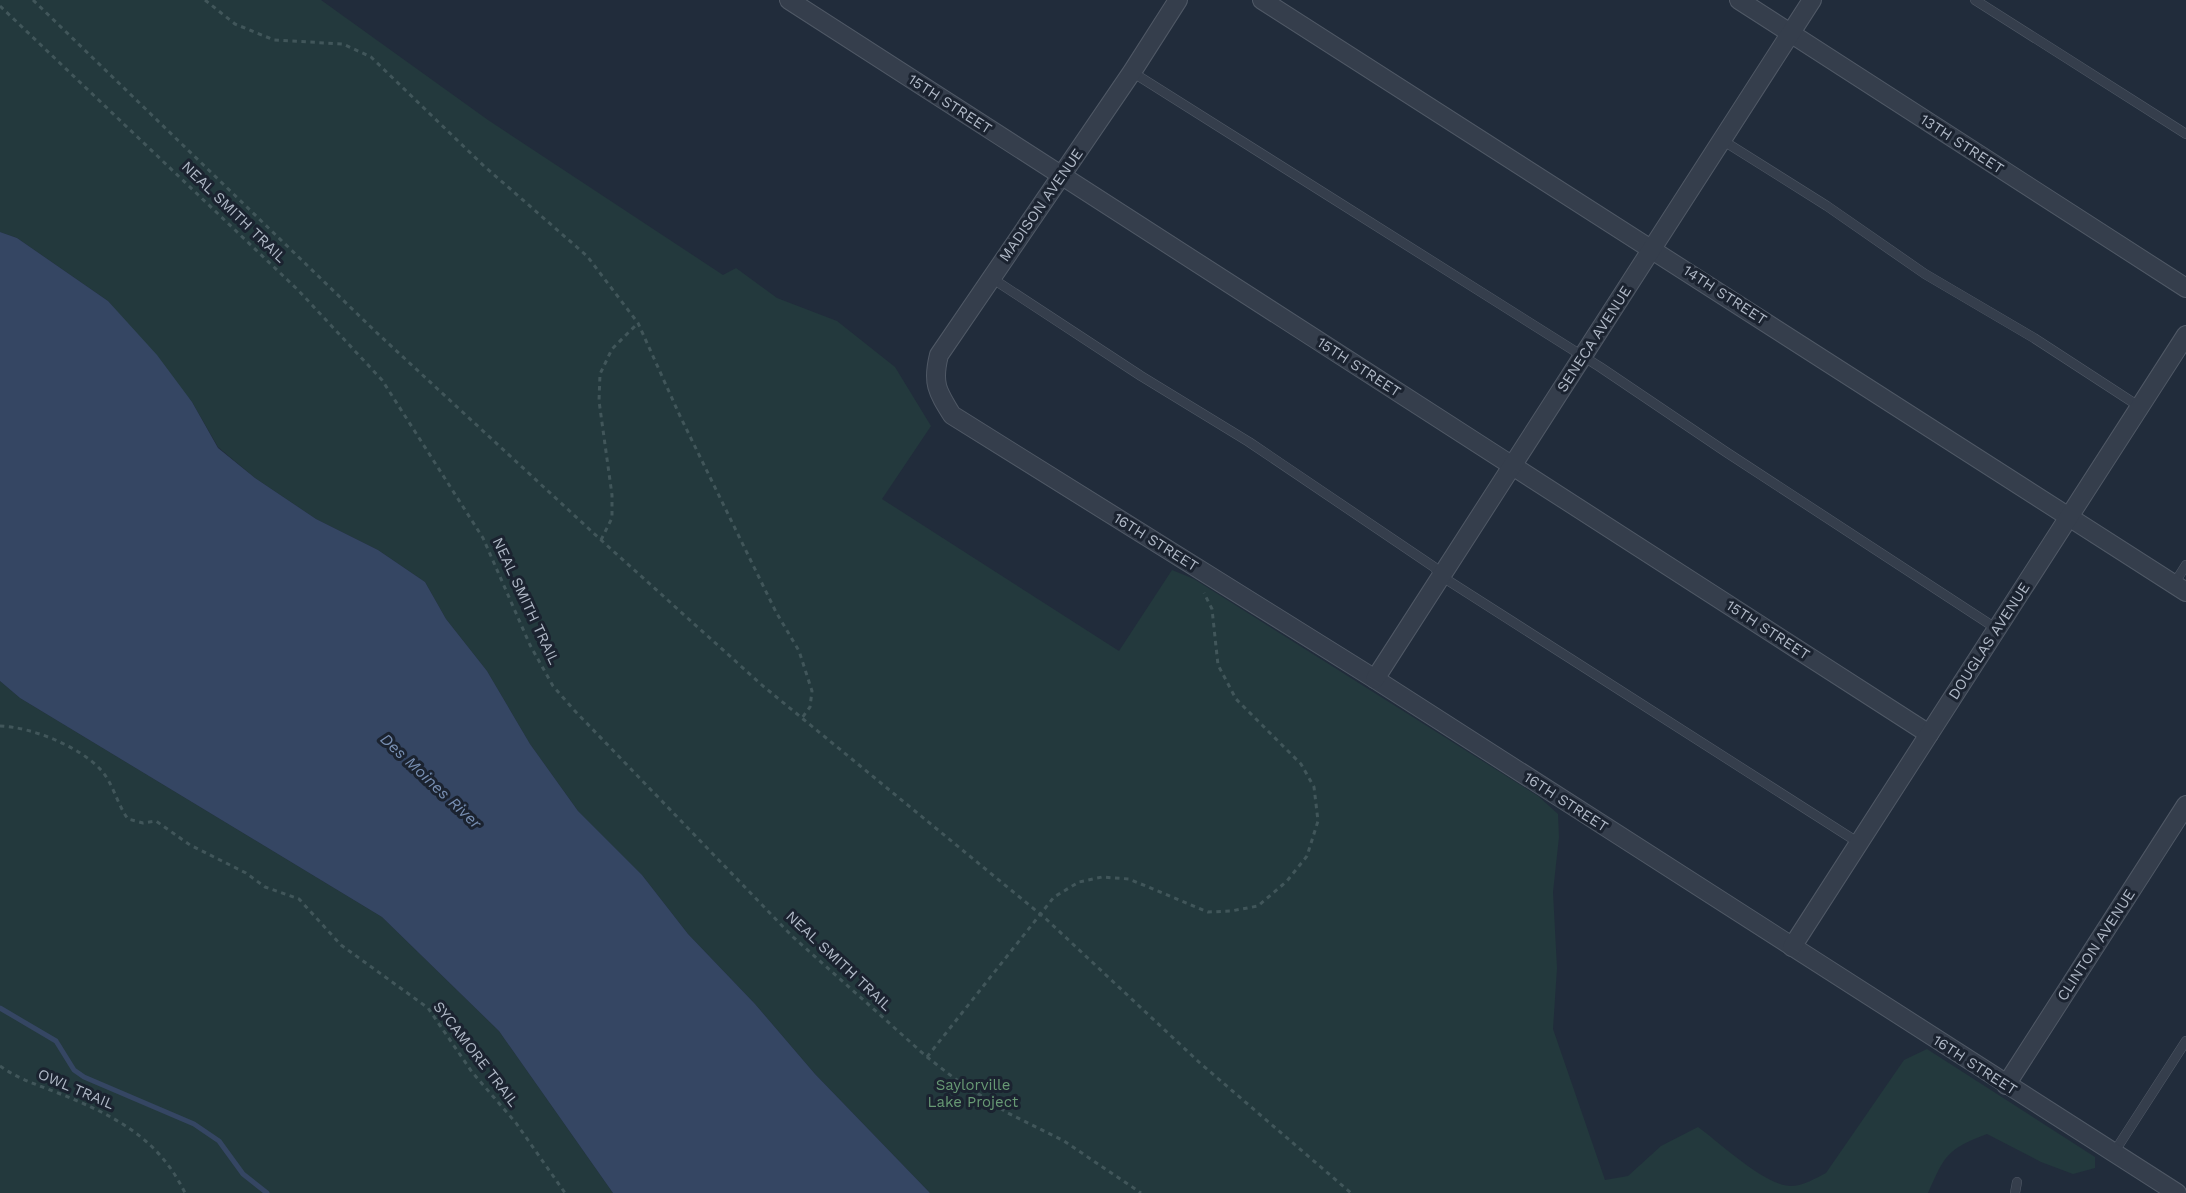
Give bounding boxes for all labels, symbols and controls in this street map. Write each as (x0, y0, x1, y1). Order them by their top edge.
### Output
street label: 15TH STREET (905, 70, 995, 138)
street label: 13TH STREET (1917, 110, 2007, 178)
street label: MADISON AVENUE (995, 145, 1087, 265)
street label: NEAL SMITH TRAIL (178, 158, 290, 266)
street label: 14TH STREET (1680, 261, 1770, 329)
street label: SENECA AVENUE (1553, 282, 1635, 396)
street label: 15TH STREET (1314, 333, 1404, 401)
street label: 16TH STREET (1110, 509, 1202, 575)
street label: NEAL SMITH TRAIL (489, 535, 563, 667)
street label: DOUGLAS AVENUE (1944, 579, 2034, 703)
street label: 15TH STREET (1723, 596, 1813, 664)
water label: Des Moines River (377, 729, 486, 833)
street label: 16TH STREET (1521, 768, 1611, 836)
street label: CLINTON AVENUE (2053, 886, 2139, 1004)
street label: NEAL SMITH TRAIL (782, 907, 896, 1015)
street label: SYCAMORE TRAIL (429, 998, 523, 1110)
street label: 16TH STREET (1930, 1031, 2020, 1099)
street label: OWL TRAIL (35, 1065, 117, 1113)
park label: Saylorville Lake Project (928, 1076, 1019, 1111)

